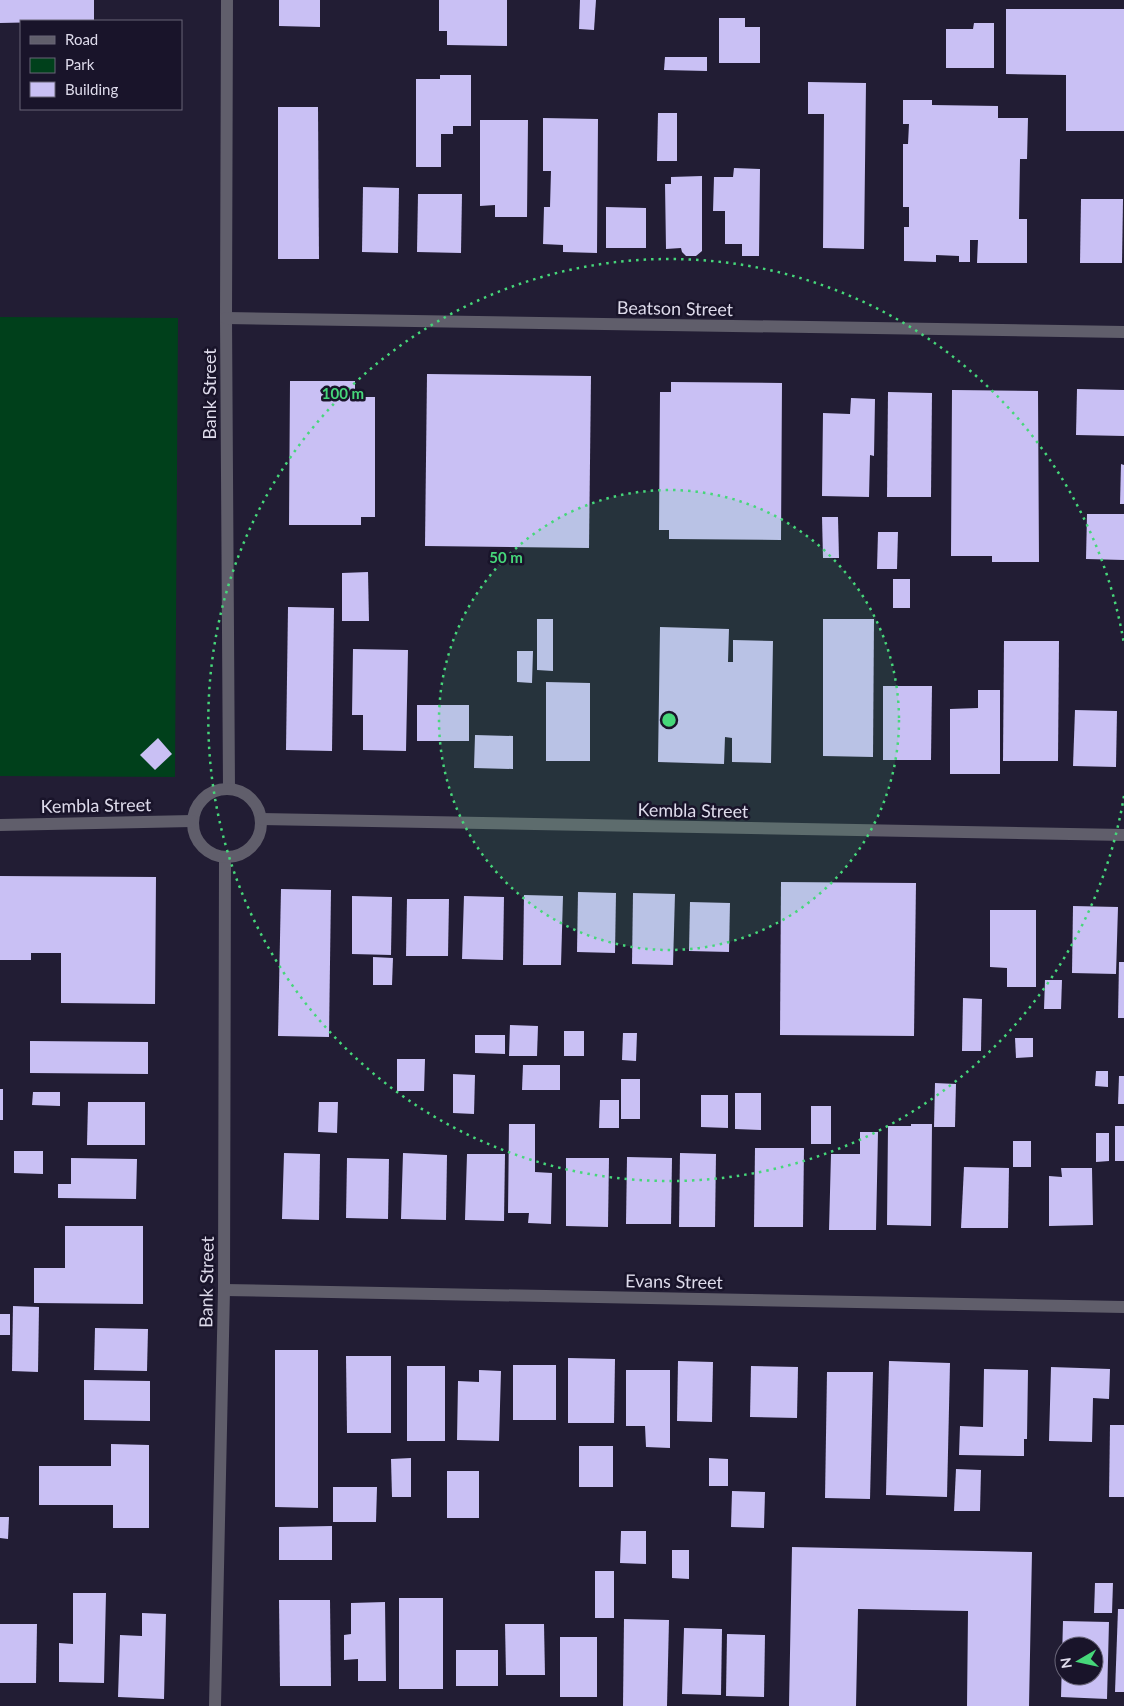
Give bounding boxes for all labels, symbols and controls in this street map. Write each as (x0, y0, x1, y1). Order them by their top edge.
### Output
legend (20, 20, 182, 110)
text: Road (65, 30, 98, 48)
text: Park (65, 55, 95, 73)
text: Building (65, 80, 118, 98)
street label: Beatson Street (617, 296, 734, 320)
street label: Bank Street (198, 348, 220, 440)
text: 100 m (322, 384, 364, 402)
text: 50 m (489, 548, 523, 566)
centre of rings (660, 711, 678, 729)
street label: Kembla Street (40, 793, 152, 817)
street label: Kembla Street (637, 798, 749, 822)
street label: Bank Street (194, 1235, 218, 1328)
street label: Evans Street (625, 1269, 724, 1293)
north arrow (1054, 1636, 1104, 1686)
text: N (1056, 1656, 1075, 1670)

